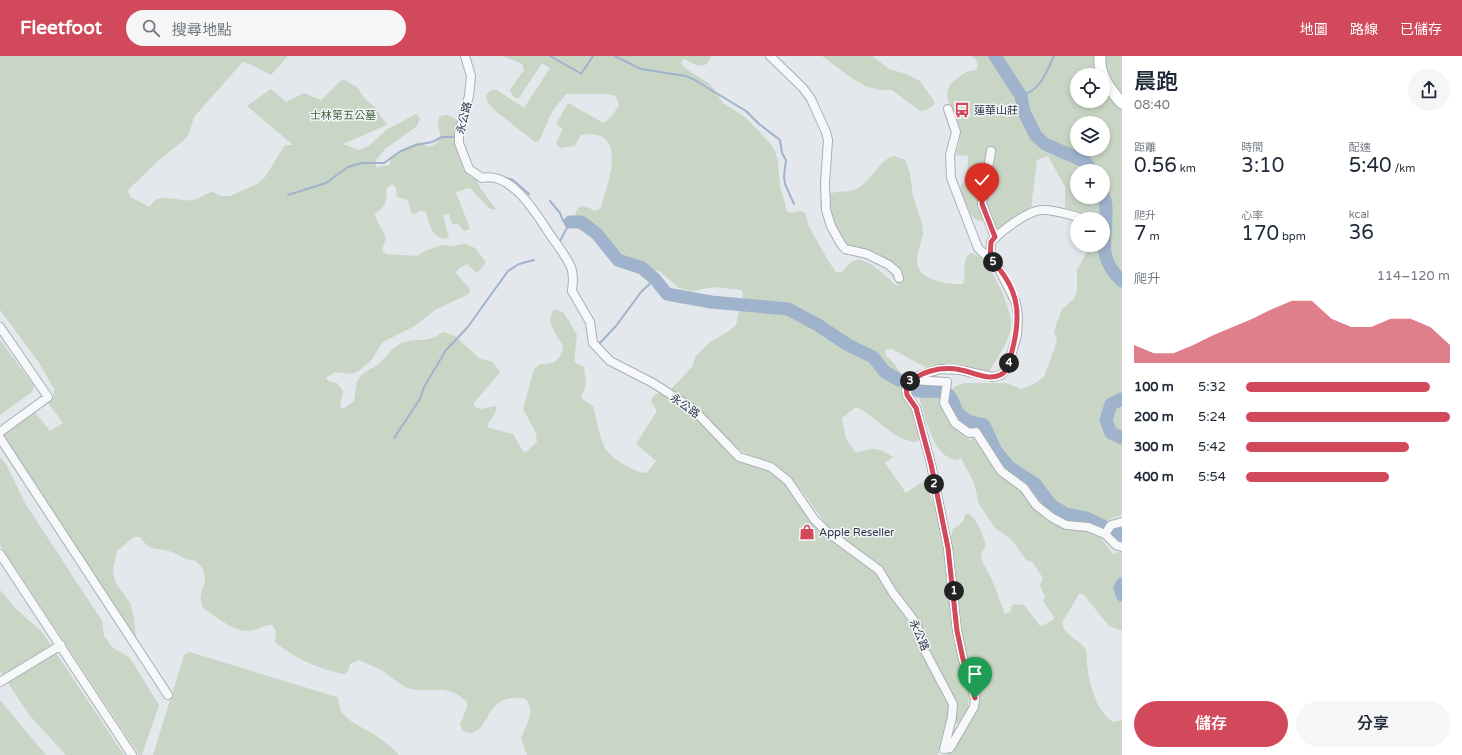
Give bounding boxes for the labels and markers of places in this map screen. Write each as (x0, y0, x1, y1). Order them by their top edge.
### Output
bus stop icon: 蓮華山莊 (953, 101, 971, 119)
place label: 蓮華山莊 (974, 104, 1018, 117)
pin (965, 163, 999, 204)
pin: 5 (983, 252, 1003, 272)
pin: 4 (999, 353, 1019, 373)
pin: 3 (900, 371, 920, 391)
pin: 2 (924, 474, 944, 494)
shop icon: Apple Reseller (798, 523, 816, 541)
place label: Apple Reseller (819, 526, 895, 539)
pin: 1 (944, 581, 964, 601)
pin (958, 657, 992, 698)

